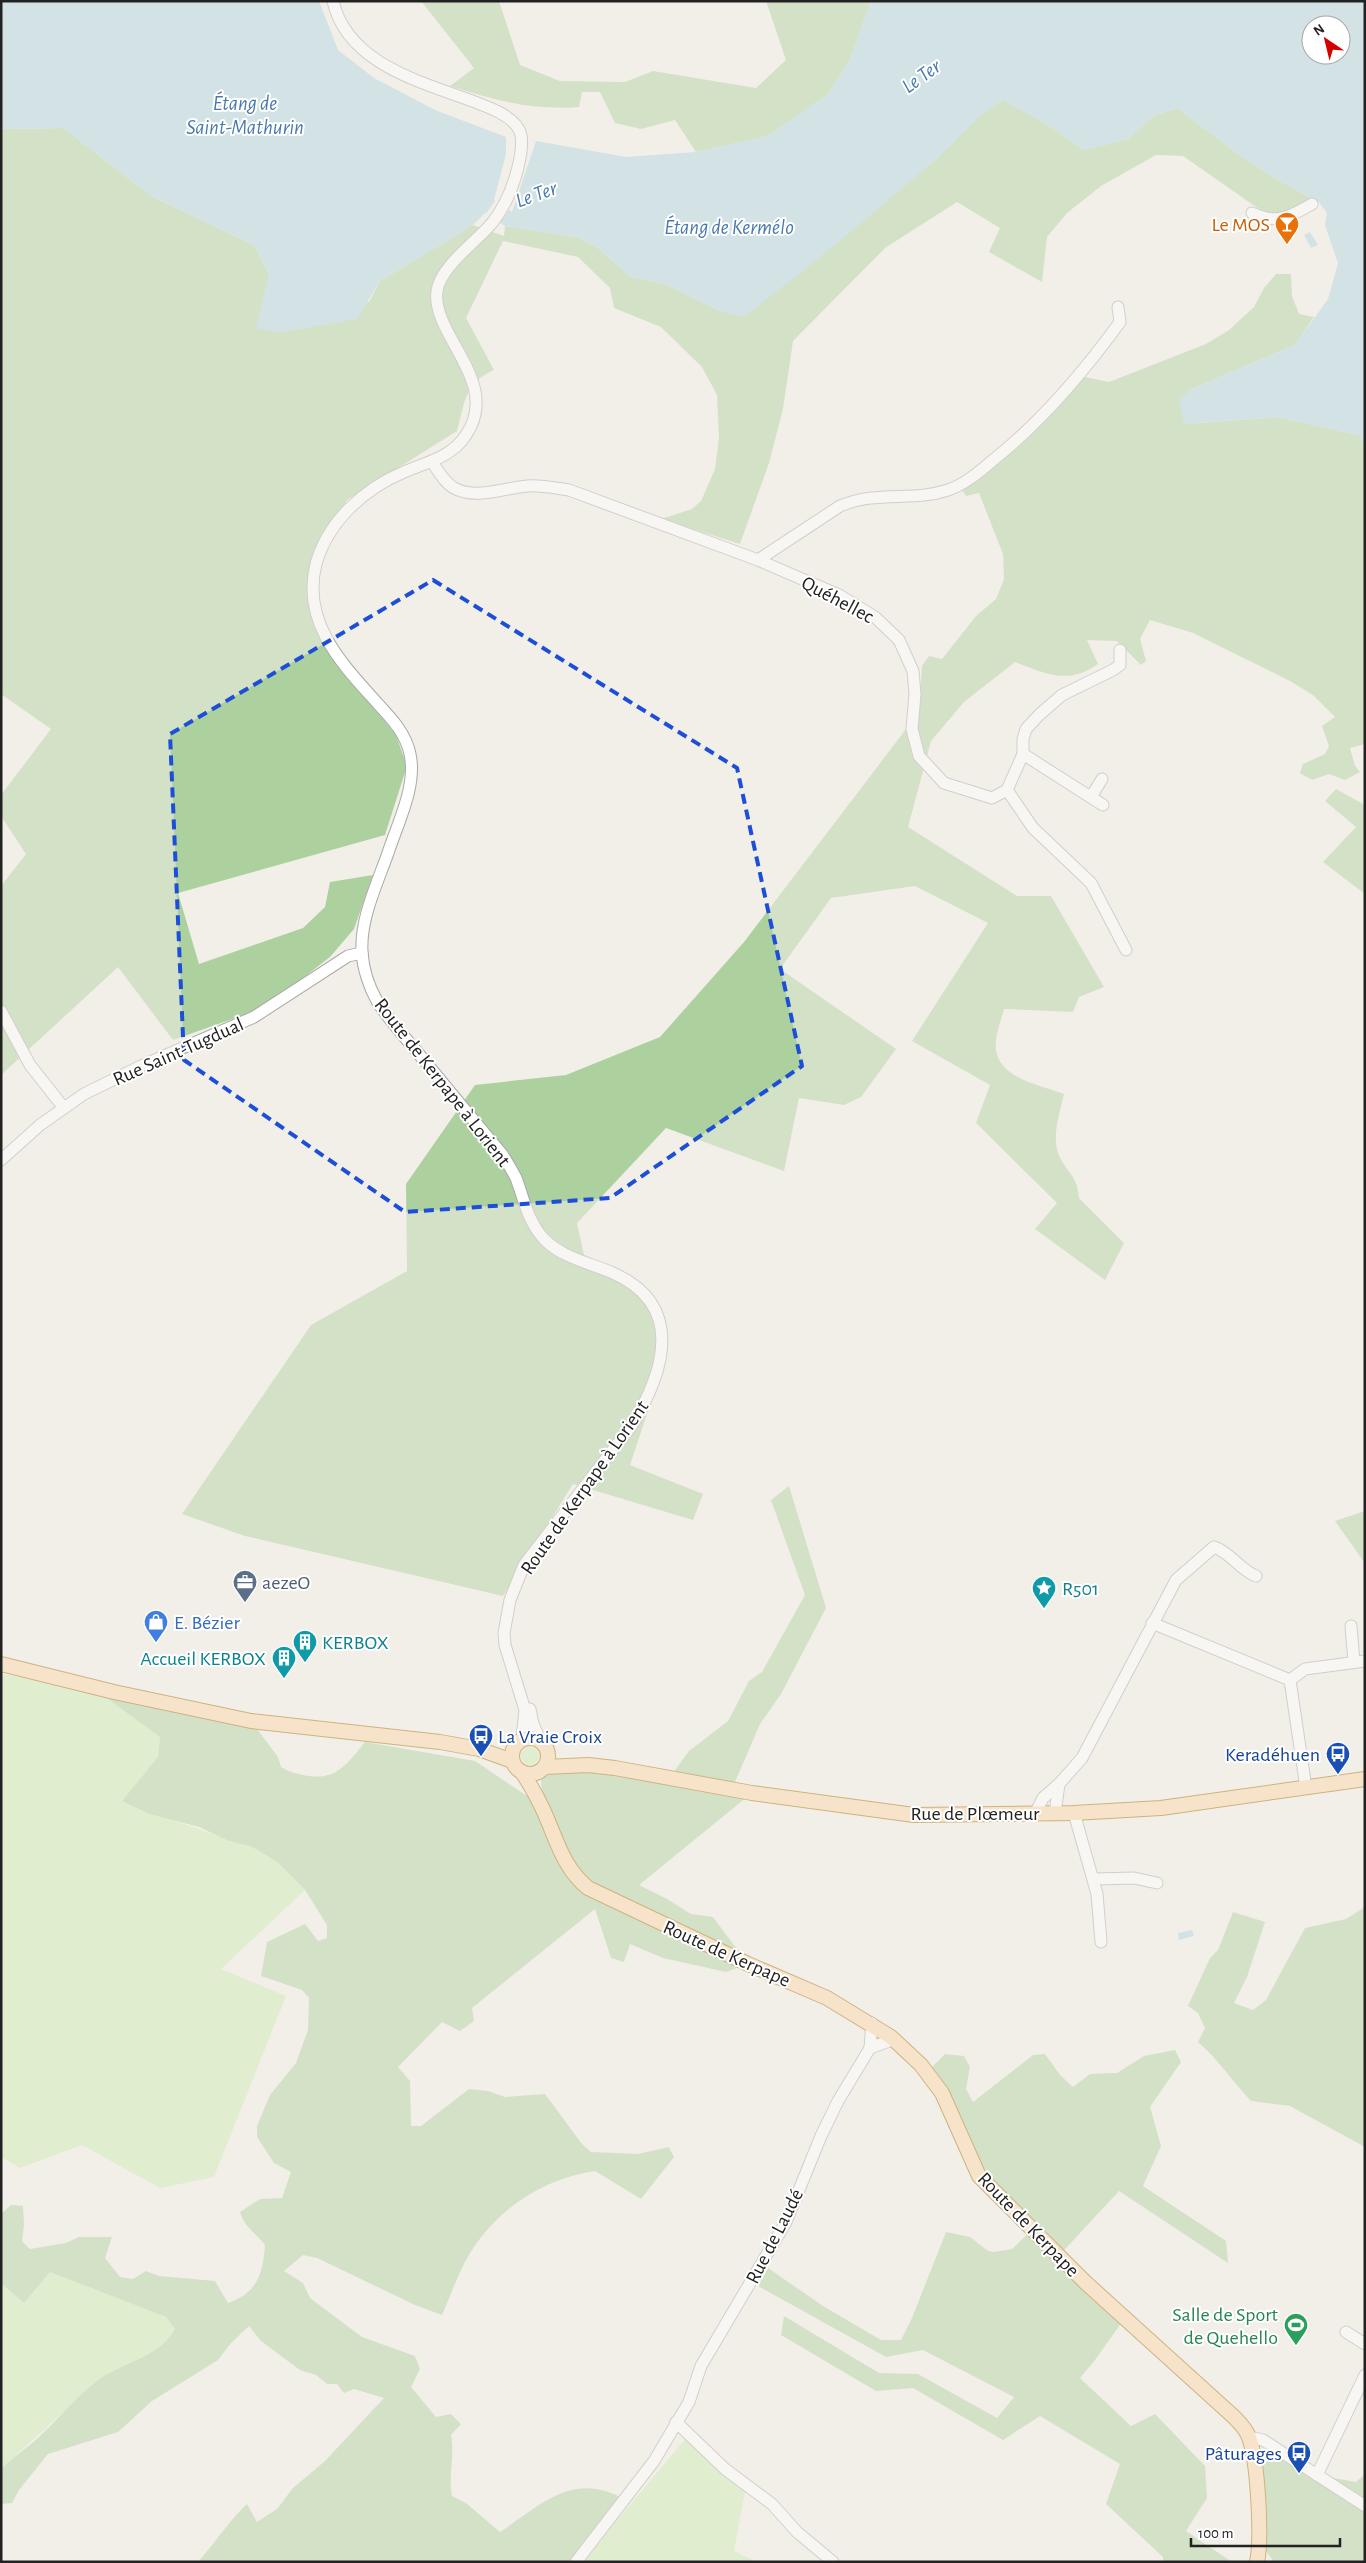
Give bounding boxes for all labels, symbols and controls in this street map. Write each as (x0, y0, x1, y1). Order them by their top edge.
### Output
north arrow (1301, 15, 1351, 65)
text: N (1311, 22, 1327, 39)
water label: Le Ter (898, 55, 946, 97)
water label: Étang de Saint-Mathurin (186, 91, 304, 138)
water label: Le Ter (513, 177, 561, 212)
bar icon: Le MOS (1274, 211, 1300, 245)
water label: Étang de Kermélo (664, 215, 794, 238)
place label: Le MOS (1212, 215, 1270, 235)
street label: Quéhellec (798, 573, 877, 627)
street label: Route de Kerpape à Lorient (370, 995, 514, 1171)
street label: Rue Saint-Tugdual (110, 1014, 247, 1090)
street label: Route de Kerpape à Lorient (517, 1396, 653, 1578)
office icon: aezeO (232, 1569, 258, 1603)
place label: aezeO (262, 1573, 310, 1593)
place icon: R501 (1031, 1575, 1057, 1609)
place label: R501 (1062, 1579, 1099, 1599)
shop icon: E. Bézier (143, 1609, 169, 1643)
place label: E. Bézier (174, 1613, 241, 1633)
building icon: KERBOX (292, 1629, 318, 1663)
place label: KERBOX (322, 1633, 389, 1653)
building icon: Accueil KERBOX (271, 1645, 297, 1679)
place label: Accueil KERBOX (140, 1649, 266, 1669)
bus stop icon: La Vraie Croix (468, 1723, 494, 1757)
place label: La Vraie Croix (498, 1727, 602, 1747)
bus stop icon: Keradéhuen (1325, 1741, 1351, 1775)
place label: Keradéhuen (1225, 1745, 1320, 1765)
street label: Rue de Plœmeur (911, 1804, 1040, 1824)
street label: Route de Kerpape (660, 1917, 793, 1991)
street label: Route de Kerpape (974, 2169, 1083, 2281)
street label: Rue de Laudé (742, 2186, 807, 2287)
place label: Salle de Sport de Quehello (1172, 2305, 1279, 2348)
sports icon: Salle de Sport de Quehello (1283, 2312, 1309, 2346)
bus stop icon: Pâturages (1286, 2440, 1312, 2474)
place label: Pâturages (1205, 2444, 1282, 2464)
scale bar (1191, 2516, 1340, 2548)
text: 100 m (1198, 2526, 1233, 2541)

